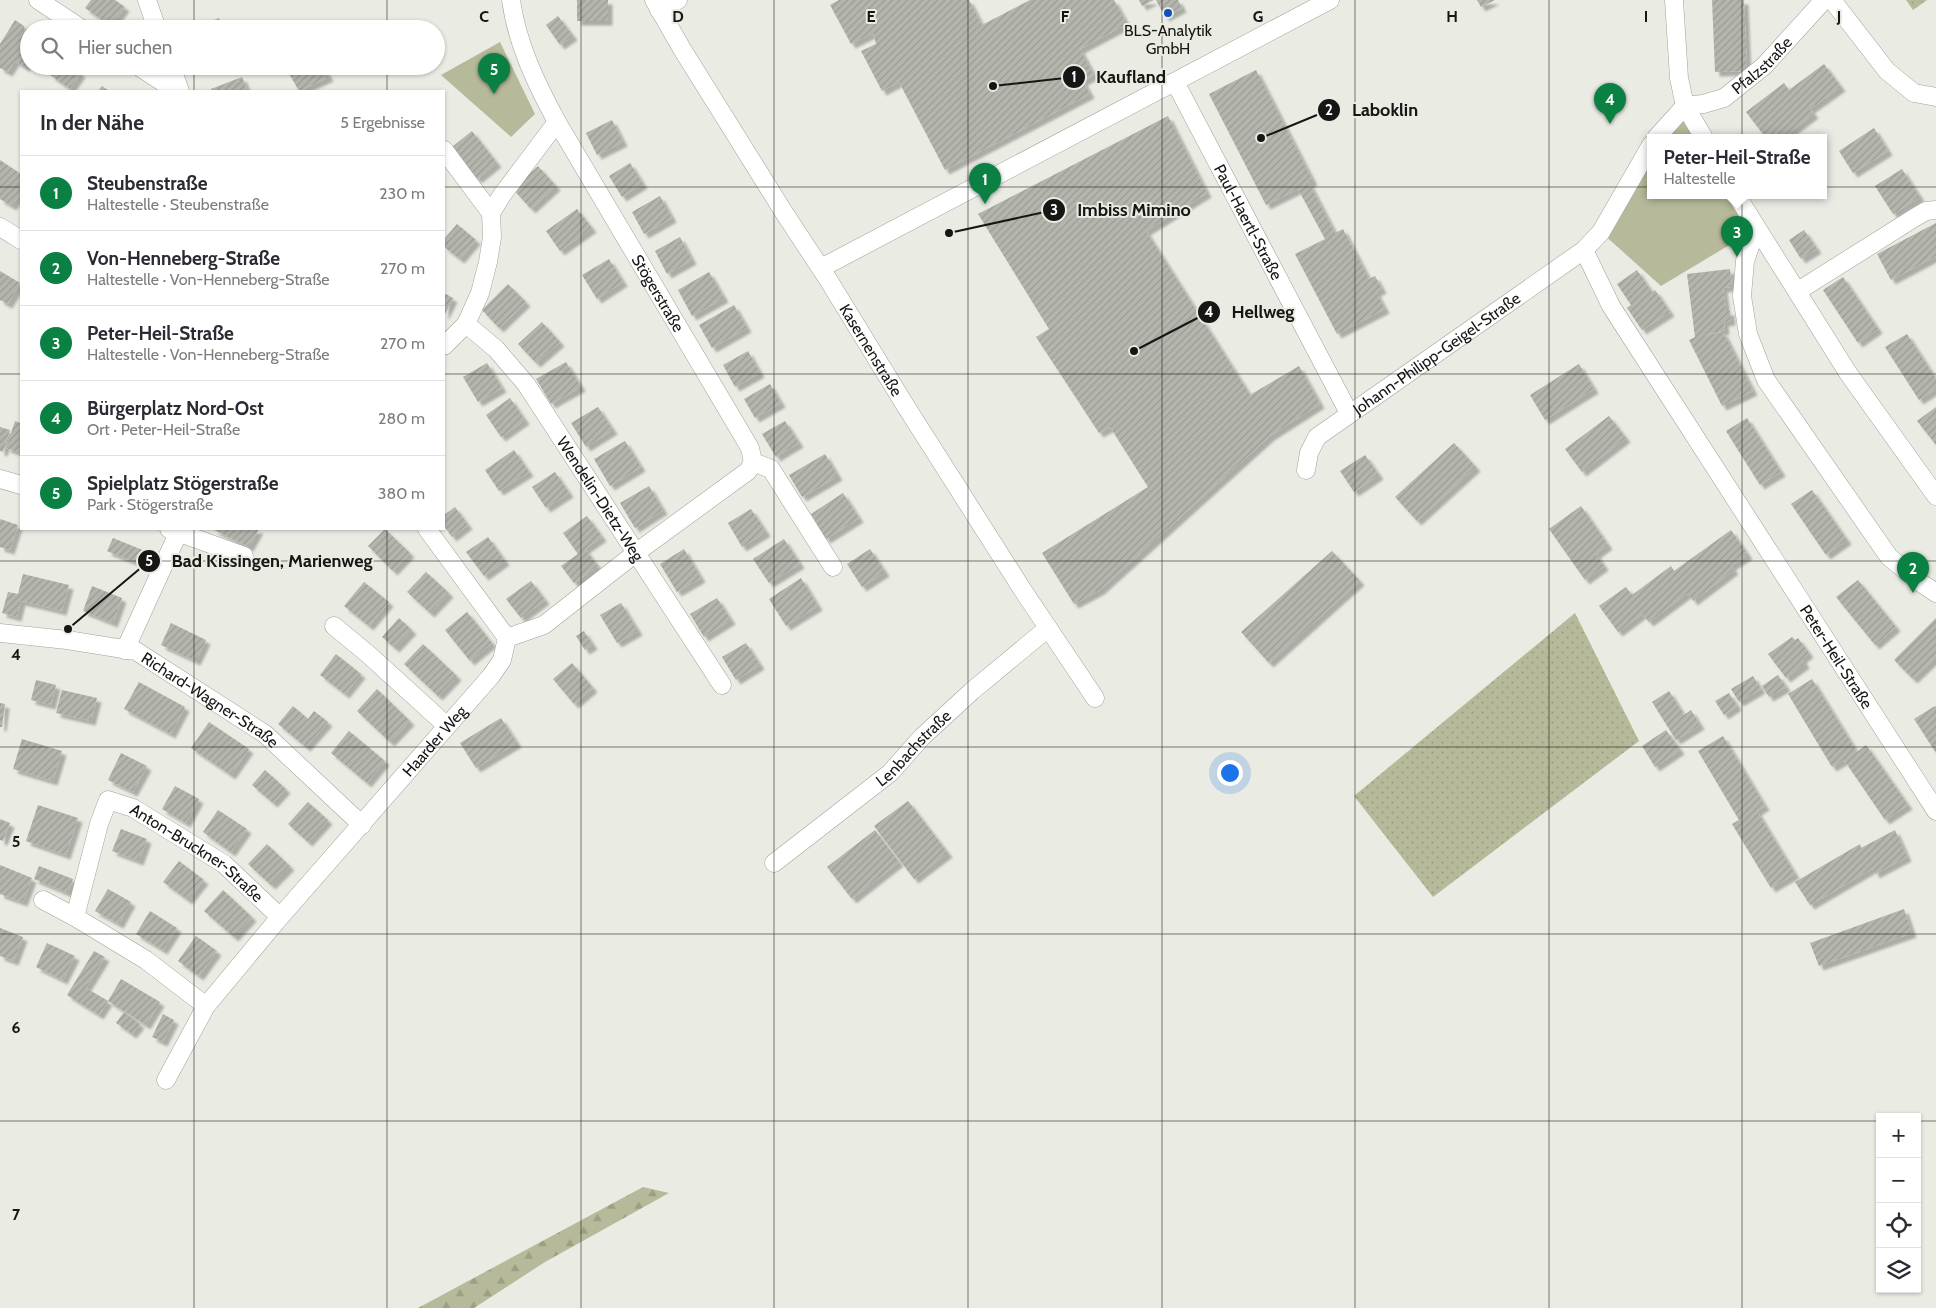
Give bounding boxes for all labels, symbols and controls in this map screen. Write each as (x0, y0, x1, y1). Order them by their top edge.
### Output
text: C (479, 7, 489, 26)
text: D (672, 7, 684, 26)
text: E (866, 7, 876, 26)
text: F (1061, 7, 1070, 26)
marker: BLS-Analytik GmbH (1162, 7, 1174, 19)
text: G (1253, 7, 1263, 26)
text: H (1446, 7, 1458, 26)
text: I (1644, 7, 1648, 26)
text: J (1836, 7, 1841, 26)
search box (20, 20, 445, 75)
place label: BLS-Analytik GmbH (1124, 21, 1213, 58)
street label: Pfalzstraße (1728, 33, 1796, 98)
icon: search (38, 34, 66, 62)
text: Hier suchen (78, 36, 172, 59)
pin: 5 (478, 53, 510, 94)
callout: Kaufland (1061, 61, 1177, 94)
text: Kaufland (1096, 66, 1166, 88)
text: 1 (1071, 68, 1077, 86)
pin: 4 (1594, 83, 1626, 124)
callout: Laboklin (1317, 93, 1428, 126)
text: Laboklin (1352, 99, 1418, 121)
text: 2 (1325, 101, 1333, 119)
text: In der Nähe (40, 110, 144, 135)
text: 5 Ergebnisse (340, 113, 425, 132)
popup (1647, 134, 1827, 199)
text: Peter-Heil-Straße (1664, 146, 1810, 169)
street label: Paul-Haertl-Straße (1210, 161, 1286, 283)
pin: 1 (969, 163, 1001, 204)
text: Haltestelle (1664, 169, 1735, 188)
text: Steubenstraße (87, 172, 208, 195)
text: 1 (53, 184, 59, 203)
text: 230 m (379, 184, 425, 203)
callout: Imbiss Mimino (1042, 193, 1200, 226)
text: Haltestelle · Steubenstraße (87, 195, 269, 214)
text: Imbiss Mimino (1077, 199, 1191, 221)
text: 3 (1050, 201, 1058, 219)
pin: 3 (1721, 216, 1753, 257)
text: Von-Henneberg-Straße (87, 247, 280, 270)
street label: Stögerstraße (628, 251, 688, 335)
text: 2 (52, 259, 60, 278)
text: 270 m (380, 259, 425, 278)
text: Haltestelle · Von-Henneberg-Straße (87, 270, 330, 289)
street label: Johann-Philipp-Geigel-Straße (1349, 289, 1524, 419)
callout: Hellweg (1196, 295, 1304, 328)
street label: Kasernenstraße (835, 301, 906, 400)
text: Hellweg (1232, 301, 1294, 323)
text: 4 (1204, 303, 1214, 321)
text: Peter-Heil-Straße (87, 322, 234, 345)
text: 3 (52, 334, 60, 353)
text: 270 m (380, 334, 425, 353)
text: Haltestelle · Von-Henneberg-Straße (87, 345, 330, 364)
text: Bürgerplatz Nord-Ost (87, 397, 264, 420)
text: 4 (51, 409, 61, 428)
text: 280 m (378, 409, 425, 428)
text: Ort · Peter-Heil-Straße (87, 420, 240, 439)
street label: Wendelin-Dietz-Weg (553, 433, 648, 566)
text: Spielplatz Stögerstraße (87, 472, 279, 495)
text: 5 (52, 484, 60, 503)
text: 380 m (378, 484, 425, 503)
text: Park · Stögerstraße (87, 495, 213, 514)
callout: Bad Kissingen, Marienweg (136, 545, 382, 578)
text: Bad Kissingen, Marienweg (172, 550, 372, 572)
text: 5 (145, 552, 153, 570)
pin: 2 (1897, 552, 1929, 593)
street label: Peter-Heil-Straße (1796, 601, 1877, 712)
text: 4 (11, 645, 21, 664)
street label: Richard-Wagner-Straße (138, 648, 282, 752)
street label: Haarder Weg (399, 701, 471, 780)
street label: Lenbachstraße (872, 706, 955, 790)
your location (1217, 760, 1243, 786)
street label: Anton-Bruckner-Straße (127, 800, 267, 906)
text: 5 (12, 832, 20, 851)
text: 6 (12, 1018, 21, 1037)
map controls (1876, 1113, 1921, 1293)
button: + (1876, 1113, 1921, 1158)
button: − (1876, 1158, 1921, 1203)
button: locate (1876, 1203, 1921, 1248)
text: 7 (12, 1205, 21, 1224)
button: layers (1876, 1248, 1921, 1293)

